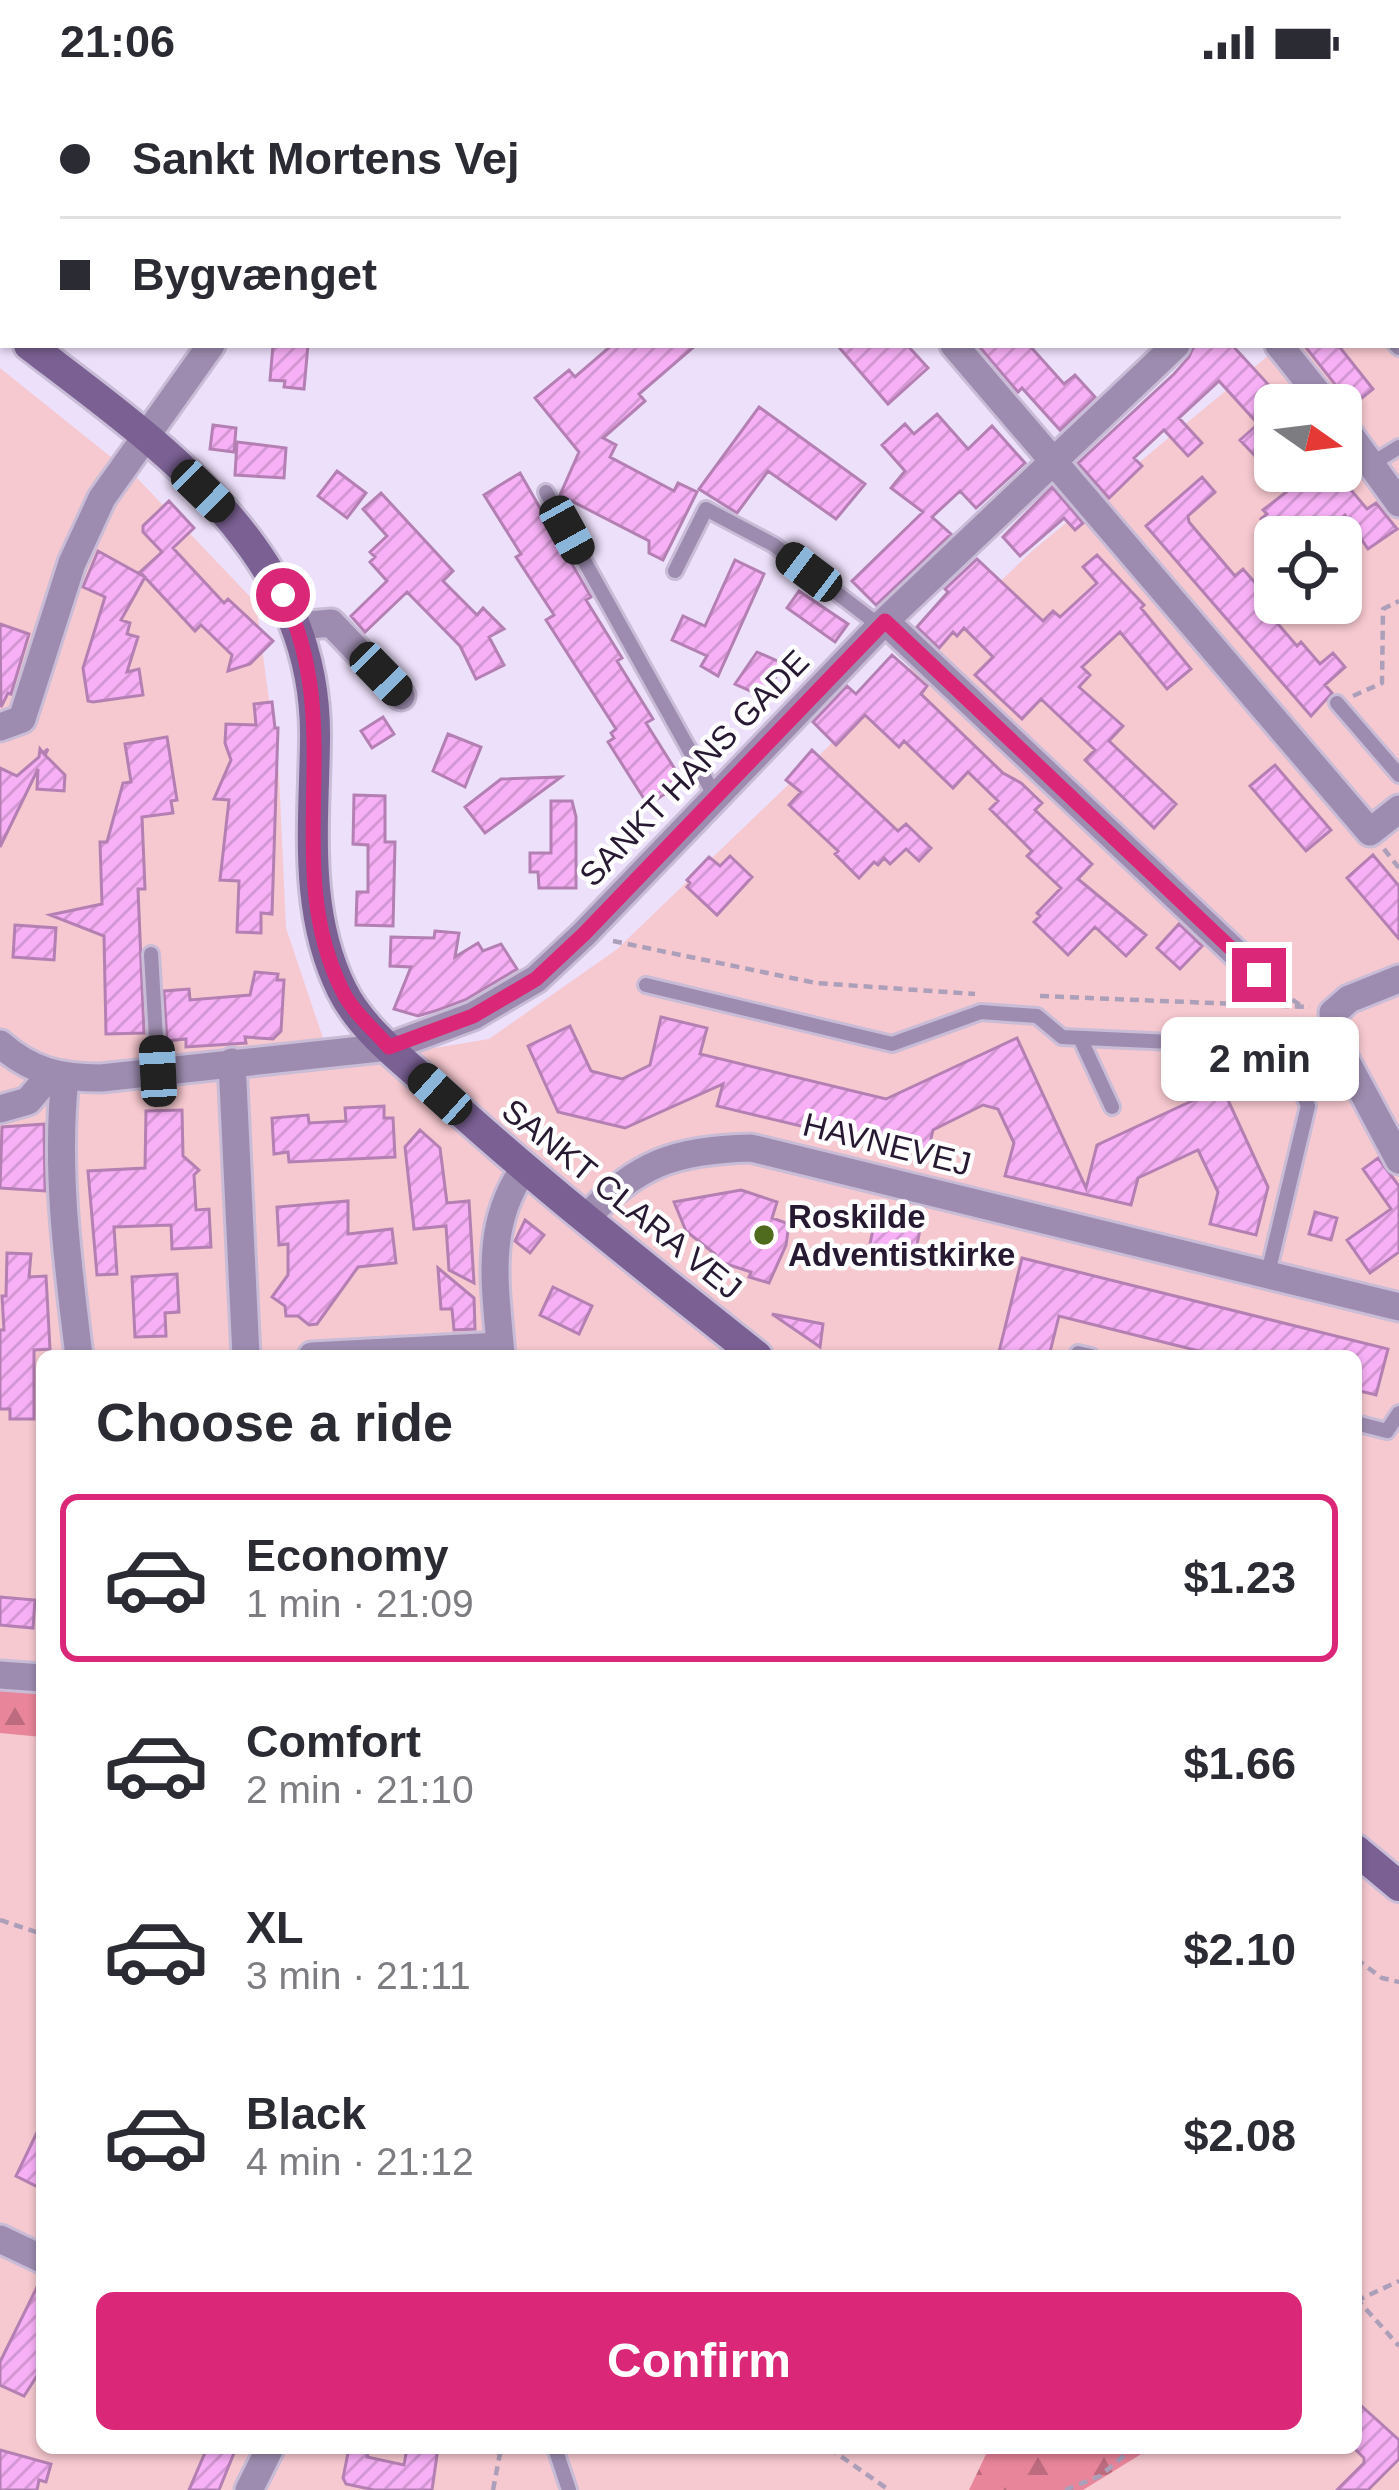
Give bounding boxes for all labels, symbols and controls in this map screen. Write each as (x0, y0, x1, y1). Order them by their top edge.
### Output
text: 21:06 (60, 16, 175, 67)
text: Sankt Mortens Vej (132, 133, 520, 184)
text: Bygvænget (132, 249, 377, 300)
north arrow (1254, 384, 1362, 492)
map controls (1254, 384, 1362, 624)
car (165, 453, 241, 529)
car (534, 490, 600, 570)
button: locate (1254, 516, 1362, 624)
car (769, 536, 849, 608)
route start (256, 568, 310, 622)
car (343, 636, 419, 712)
street label: SANKT HANS GADE (572, 643, 816, 893)
route end (1232, 948, 1286, 1002)
callout: 2 min (1160, 1017, 1358, 1101)
car (138, 1034, 178, 1108)
text: 2 min (1209, 1037, 1311, 1080)
car (401, 1057, 479, 1131)
street label: SANKT CLARA VEJ (495, 1091, 749, 1307)
street label: HAVNEVEJ (799, 1105, 975, 1183)
place label: Roskilde Adventistkirke (788, 1198, 1015, 1273)
marker: Roskilde Adventistkirke (751, 1222, 777, 1248)
text: Choose a ride (96, 1392, 453, 1452)
icon: car (102, 1524, 210, 1632)
text: Economy (246, 1530, 449, 1581)
text: $1.23 (1183, 1552, 1296, 1603)
text: 1 min · 21:09 (246, 1582, 474, 1625)
icon: car (102, 1710, 210, 1818)
text: Comfort (246, 1716, 421, 1767)
text: $1.66 (1183, 1738, 1296, 1789)
text: 2 min · 21:10 (246, 1768, 474, 1811)
icon: car (102, 1896, 210, 2004)
text: XL (246, 1902, 304, 1953)
text: $2.10 (1183, 1924, 1296, 1975)
text: 3 min · 21:11 (246, 1954, 471, 1997)
icon: car (102, 2082, 210, 2190)
text: Black (246, 2088, 366, 2139)
text: $2.08 (1183, 2110, 1296, 2161)
text: 4 min · 21:12 (246, 2140, 474, 2183)
button: Confirm (96, 2292, 1302, 2430)

